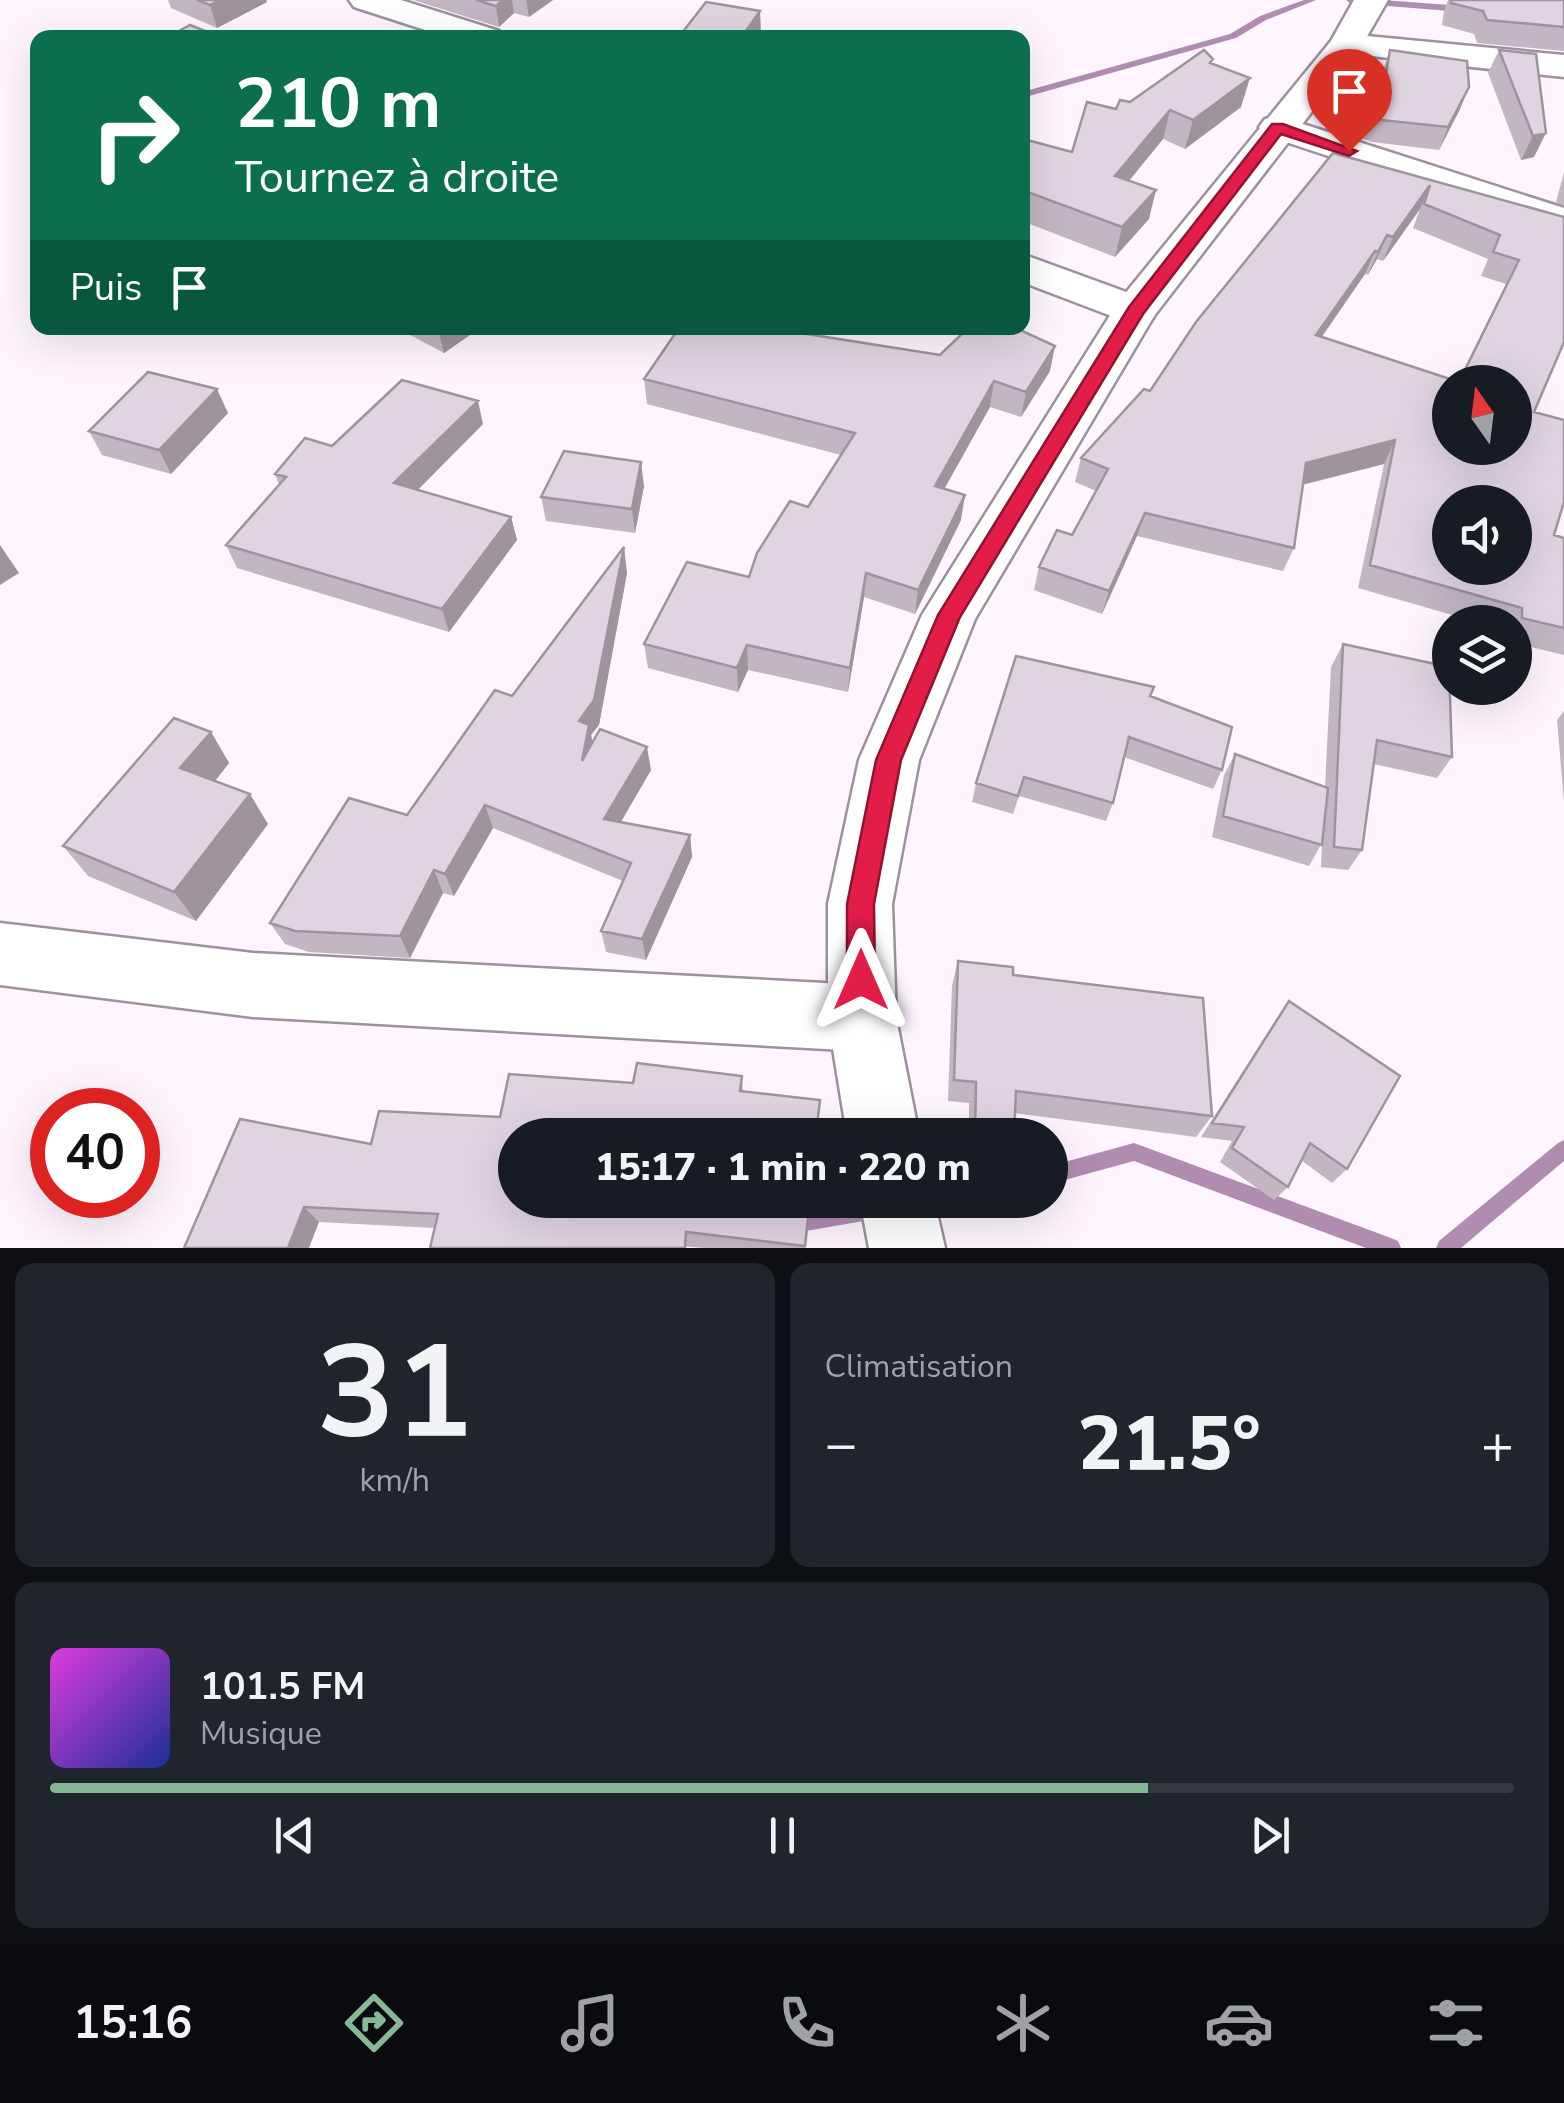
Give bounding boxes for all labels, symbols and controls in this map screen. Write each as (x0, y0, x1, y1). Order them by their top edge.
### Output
pin (1307, 49, 1392, 152)
text: 210 m (235, 56, 441, 152)
icon: arrive (1322, 64, 1377, 119)
icon: right (70, 70, 200, 200)
text: Tournez à droite (235, 147, 559, 208)
icon: arrive (162, 260, 217, 315)
text: Puis (70, 262, 142, 313)
north arrow (1432, 365, 1532, 465)
map controls (1432, 365, 1532, 705)
button: sound (1432, 485, 1532, 585)
button: layers (1432, 605, 1532, 705)
position arrow (809, 928, 913, 1032)
speed limit sign: 40 (30, 1088, 160, 1218)
text: 15:17 · 1 min · 220 m (595, 1142, 971, 1193)
text: 31 (317, 1305, 473, 1482)
text: Climatisation (825, 1345, 1013, 1388)
text: 21.5° (1078, 1393, 1261, 1495)
text: − (825, 1407, 858, 1482)
text: + (1481, 1407, 1514, 1482)
text: km/h (359, 1459, 430, 1502)
text: 101.5 FM (200, 1661, 365, 1712)
text: Musique (200, 1712, 322, 1755)
icon: previous (267, 1808, 322, 1863)
icon: pause (755, 1808, 810, 1863)
icon: next (1243, 1808, 1298, 1863)
icon: directions (339, 1988, 409, 2058)
icon: music (555, 1988, 625, 2058)
icon: phone (772, 1988, 842, 2058)
icon: climate (988, 1988, 1058, 2058)
icon: car (1204, 1988, 1274, 2058)
icon: filters (1421, 1988, 1491, 2058)
text: 15:16 (73, 1993, 192, 2054)

